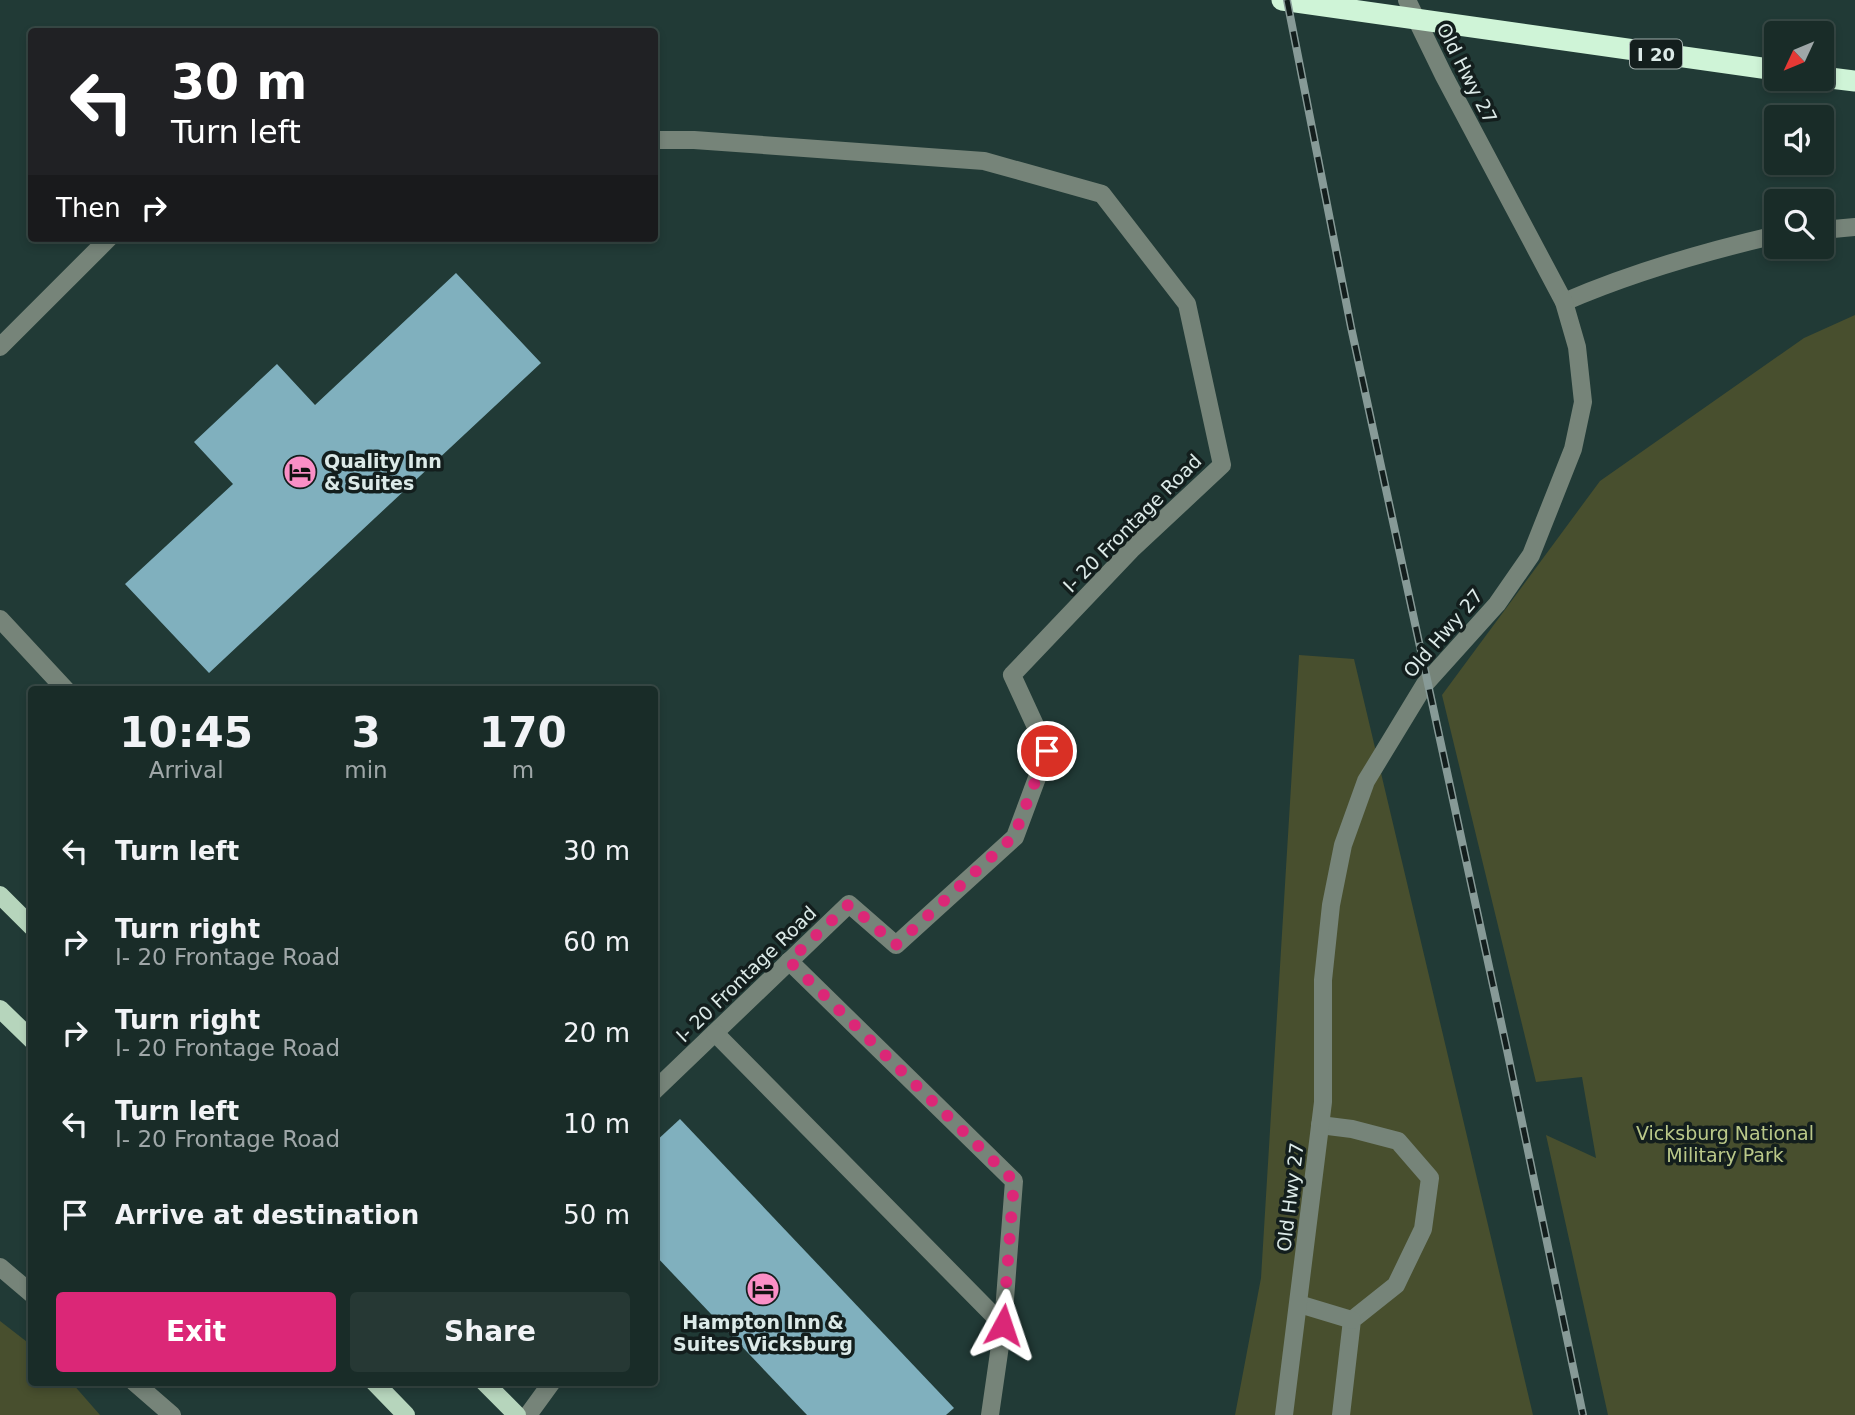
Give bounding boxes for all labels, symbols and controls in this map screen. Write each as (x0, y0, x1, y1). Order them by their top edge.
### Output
street label: Old Hwy 27 (1432, 19, 1502, 127)
north arrow (1764, 21, 1834, 91)
map controls (1764, 21, 1834, 259)
road number: I 20 (1630, 40, 1682, 68)
text: 30 m (171, 54, 307, 111)
icon: left (56, 56, 147, 147)
button: sound (1764, 105, 1834, 175)
text: Turn left (171, 113, 301, 151)
icon: right (135, 189, 173, 227)
button: search (1764, 189, 1834, 259)
text: Then (56, 193, 121, 223)
street label: I- 20 Frontage Road (1058, 449, 1206, 597)
place label: Quality Inn & Suites (324, 450, 442, 494)
hotel icon: Quality Inn & Suites (281, 453, 319, 491)
street label: Old Hwy 27 (1399, 584, 1487, 682)
text: 10:45 (119, 708, 253, 757)
text: 3 (351, 708, 381, 757)
text: 170 (479, 708, 567, 757)
pin (1017, 721, 1077, 781)
icon: arrive (1028, 732, 1066, 770)
text: Arrival (149, 757, 224, 783)
text: min (344, 757, 388, 783)
text: m (512, 757, 534, 783)
icon: left (56, 832, 94, 870)
text: Turn left (115, 836, 239, 866)
text: 30 m (563, 836, 630, 866)
street label: I- 20 Frontage Road (671, 902, 821, 1046)
text: Turn right (115, 914, 260, 944)
icon: right (56, 923, 94, 961)
text: 60 m (563, 927, 630, 957)
text: I- 20 Frontage Road (115, 944, 340, 970)
text: Turn right (115, 1005, 260, 1035)
icon: right (56, 1014, 94, 1052)
text: 20 m (563, 1018, 630, 1048)
text: I- 20 Frontage Road (115, 1035, 340, 1061)
text: Turn left (115, 1096, 239, 1126)
icon: left (56, 1105, 94, 1143)
text: 10 m (563, 1109, 630, 1139)
park label: Vicksburg National Military Park (1636, 1122, 1814, 1166)
text: I- 20 Frontage Road (115, 1126, 340, 1152)
street label: Old Hwy 27 (1272, 1141, 1308, 1253)
icon: arrive (56, 1196, 94, 1234)
text: Arrive at destination (115, 1200, 419, 1230)
text: 50 m (563, 1200, 630, 1230)
hotel icon: Hampton Inn & Suites Vicksburg (744, 1270, 782, 1308)
position arrow (966, 1288, 1040, 1362)
button: Exit (56, 1292, 336, 1372)
button: Share (350, 1292, 630, 1372)
place label: Hampton Inn & Suites Vicksburg (673, 1311, 853, 1355)

